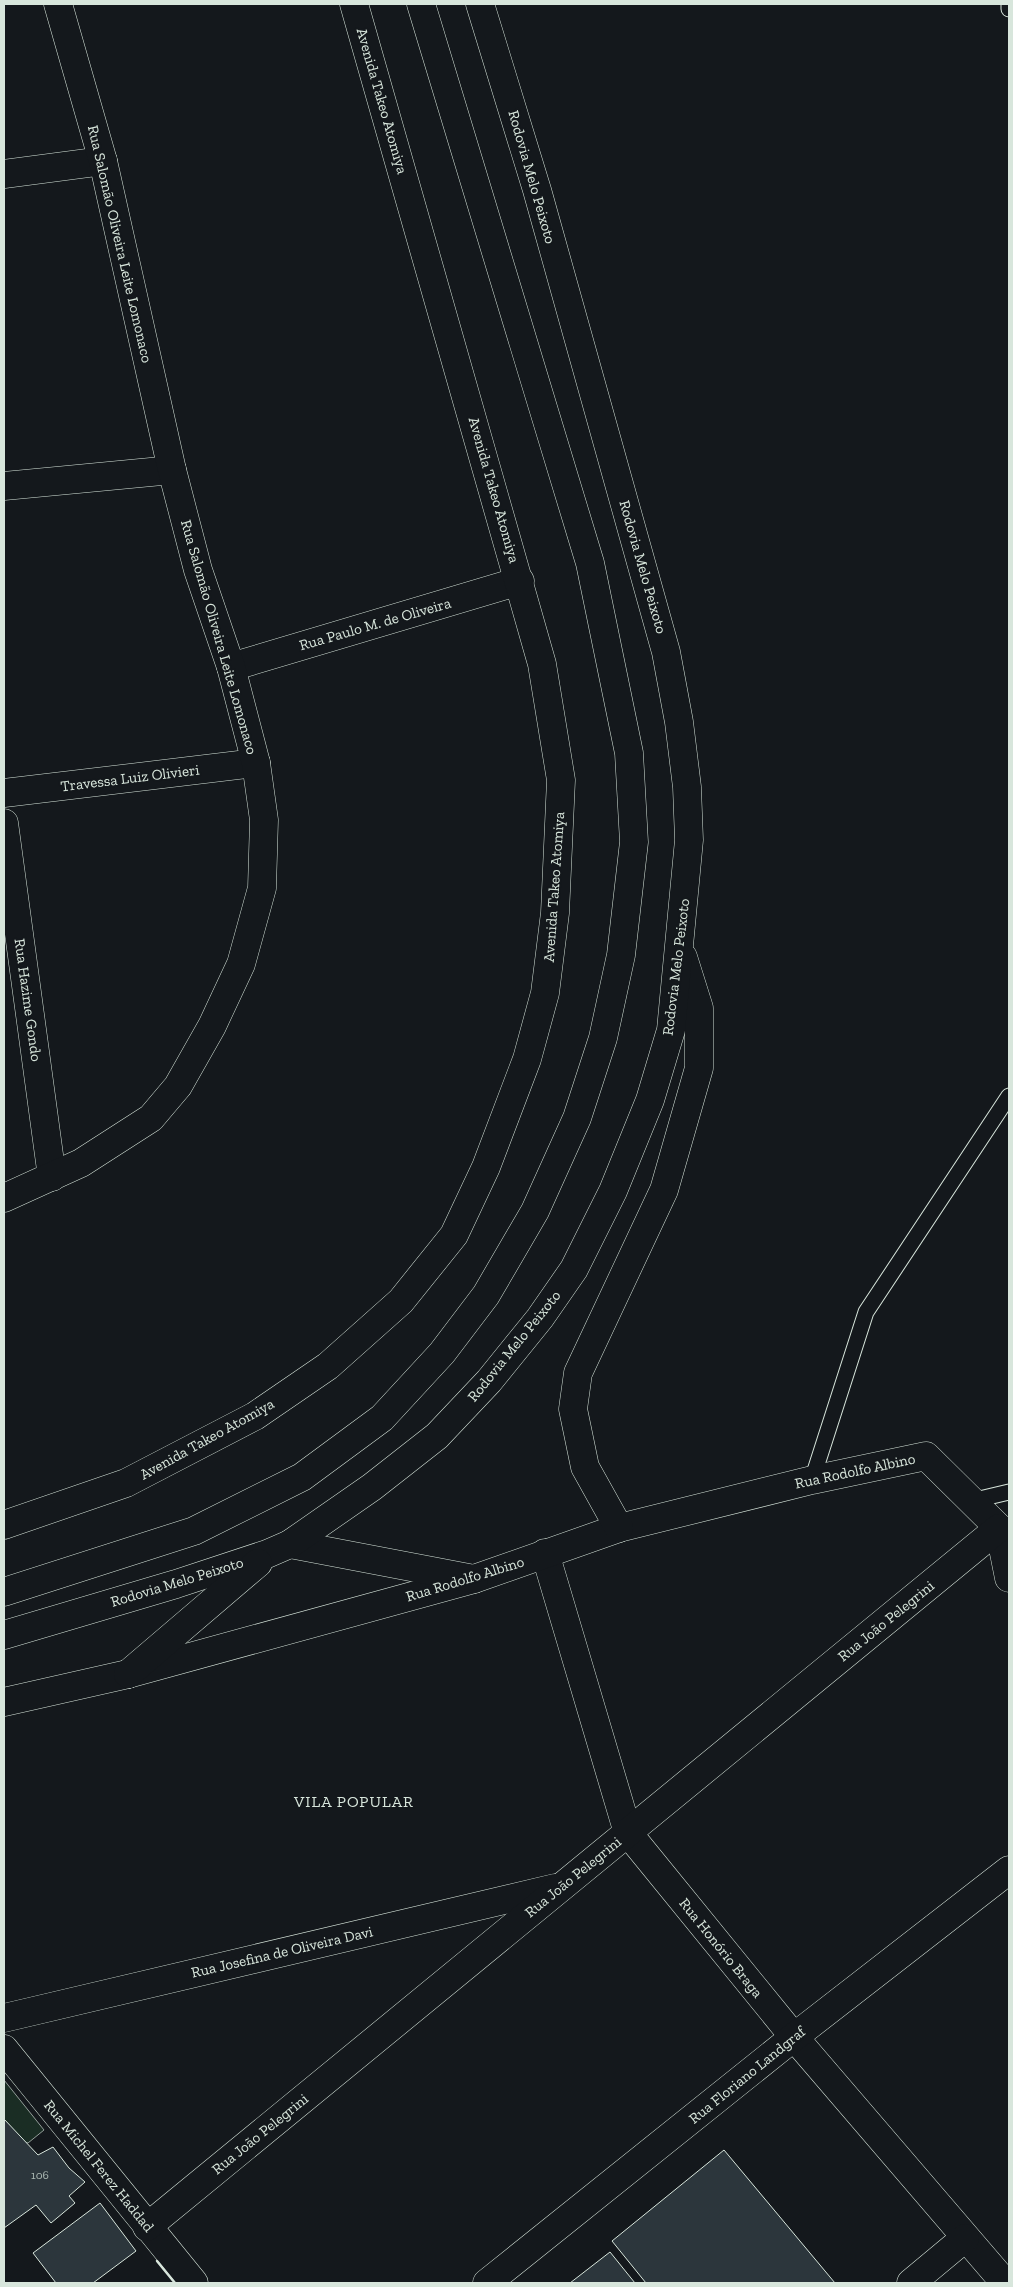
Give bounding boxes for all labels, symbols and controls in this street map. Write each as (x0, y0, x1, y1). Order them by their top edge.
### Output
street label: Avenida Takeo Atomiya (353, 26, 411, 176)
street label: Rodovia Melo Peixoto (504, 108, 560, 246)
street label: Rua Salomão Oliveira Leite Lomonaco (84, 123, 156, 365)
street label: Avenida Takeo Atomiya (465, 415, 523, 565)
street label: Rodovia Melo Peixoto (615, 498, 671, 636)
street label: Rua Salomão Oliveira Leite Lomonaco (177, 518, 261, 757)
street label: Rua Paulo M. de Oliveira (297, 594, 453, 654)
street label: Travessa Luiz Olivieri (60, 761, 200, 795)
street label: Avenida Takeo Atomiya (540, 811, 568, 963)
street label: Rodovia Melo Peixoto (659, 897, 693, 1037)
street label: Rua Hazime Gondo (10, 937, 46, 1063)
street label: Rodovia Melo Peixoto (464, 1287, 565, 1405)
street label: Avenida Takeo Atomiya (137, 1395, 277, 1483)
street label: Rua Rodolfo Albino (793, 1449, 917, 1493)
street label: Rua Rodolfo Albino (404, 1552, 527, 1606)
street label: Rodovia Melo Peixoto (108, 1553, 246, 1611)
street label: Rua João Pelegrini (834, 1577, 938, 1665)
district label: VILA POPULAR (293, 1792, 414, 1811)
street label: Rua João Pelegrini (521, 1833, 625, 1921)
street label: Rua Honório Braga (675, 1895, 767, 2001)
street label: Rua Josefina de Oliveira Davi (189, 1922, 375, 1982)
street label: Rua Floriano Landgraf (685, 2022, 810, 2128)
street label: Rua João Pelegrini (208, 2090, 312, 2178)
street label: Rua Michel Ferez Haddad (40, 2096, 158, 2236)
house number: 106 (31, 2168, 49, 2182)

